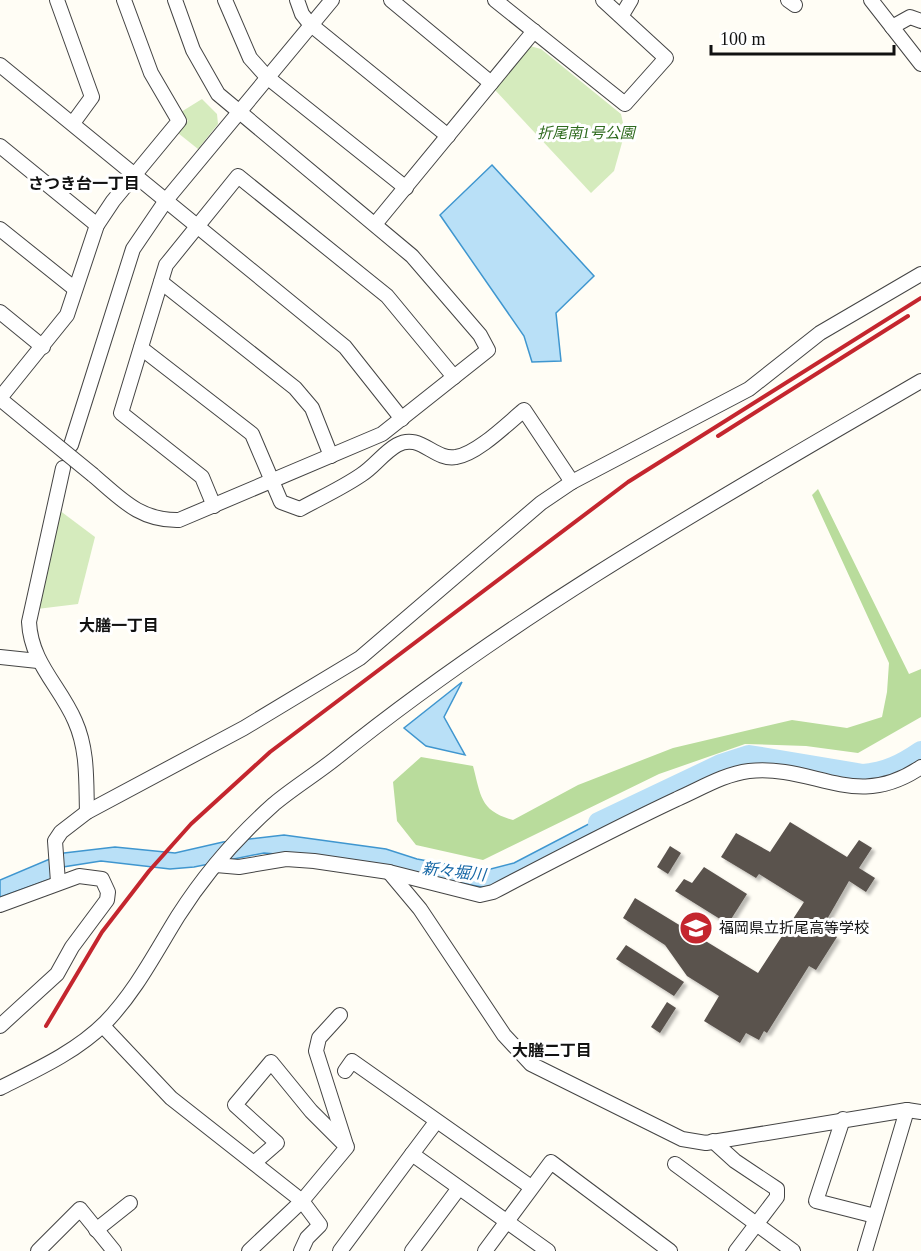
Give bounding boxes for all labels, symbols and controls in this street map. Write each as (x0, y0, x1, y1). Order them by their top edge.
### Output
scale bar (711, 18, 894, 56)
text: 100 m (720, 29, 766, 49)
park label: 折尾南1号公園 (537, 125, 637, 141)
district label: さつき台一丁目 (28, 175, 140, 192)
district label: 大膳一丁目 (79, 617, 159, 634)
water label: 新々堀川 (421, 860, 489, 884)
school or university icon: 福岡県立折尾高等学校 (678, 910, 714, 946)
place label: 福岡県立折尾高等学校 (719, 920, 869, 936)
district label: 大膳二丁目 (512, 1042, 592, 1059)

